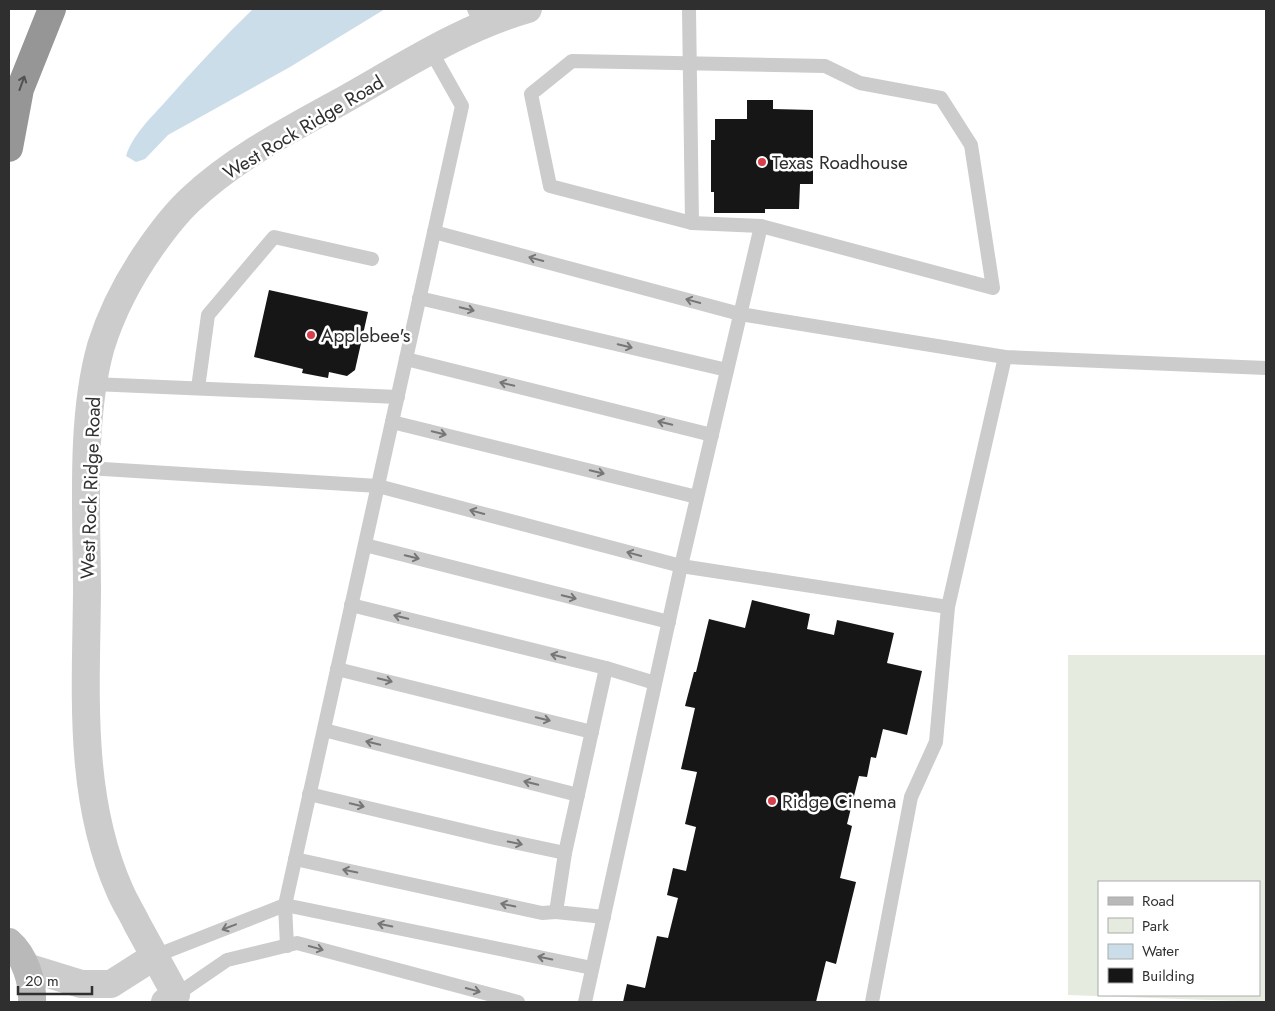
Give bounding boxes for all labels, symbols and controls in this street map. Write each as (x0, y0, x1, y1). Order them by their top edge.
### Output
street label: West Rock Ridge Road (218, 69, 389, 186)
one-way arrow (18, 76, 27, 91)
place label: Texas Roadhouse (772, 149, 908, 176)
marker: Texas Roadhouse (756, 156, 768, 168)
one-way arrow (529, 254, 545, 263)
one-way arrow (686, 296, 702, 306)
one-way arrow (458, 305, 474, 314)
place label: Applebee's (321, 322, 411, 349)
marker: Applebee's (305, 329, 317, 341)
one-way arrow (616, 342, 632, 351)
one-way arrow (500, 379, 516, 388)
street label: West Rock Ridge Road (74, 396, 107, 580)
one-way arrow (657, 418, 673, 427)
one-way arrow (431, 429, 447, 438)
one-way arrow (589, 468, 605, 478)
one-way arrow (469, 507, 485, 517)
one-way arrow (626, 549, 642, 558)
one-way arrow (403, 552, 419, 562)
one-way arrow (561, 593, 577, 602)
one-way arrow (393, 612, 409, 621)
one-way arrow (551, 651, 567, 661)
one-way arrow (376, 676, 392, 685)
one-way arrow (534, 715, 550, 725)
one-way arrow (366, 738, 382, 747)
one-way arrow (523, 778, 539, 787)
place label: Ridge Cinema (782, 788, 896, 815)
marker: Ridge Cinema (766, 795, 778, 807)
one-way arrow (348, 801, 364, 810)
one-way arrow (507, 838, 523, 848)
one-way arrow (342, 865, 358, 875)
legend (1098, 881, 1260, 996)
text: Road (1142, 890, 1174, 912)
one-way arrow (501, 900, 517, 910)
text: Park (1142, 915, 1169, 937)
one-way arrow (378, 920, 394, 929)
one-way arrow (222, 922, 237, 932)
text: Water (1142, 940, 1180, 962)
one-way arrow (308, 944, 324, 954)
one-way arrow (537, 953, 553, 962)
scale bar (18, 964, 91, 996)
text: Building (1142, 965, 1194, 987)
text: 20 m (25, 970, 59, 992)
one-way arrow (465, 986, 481, 996)

